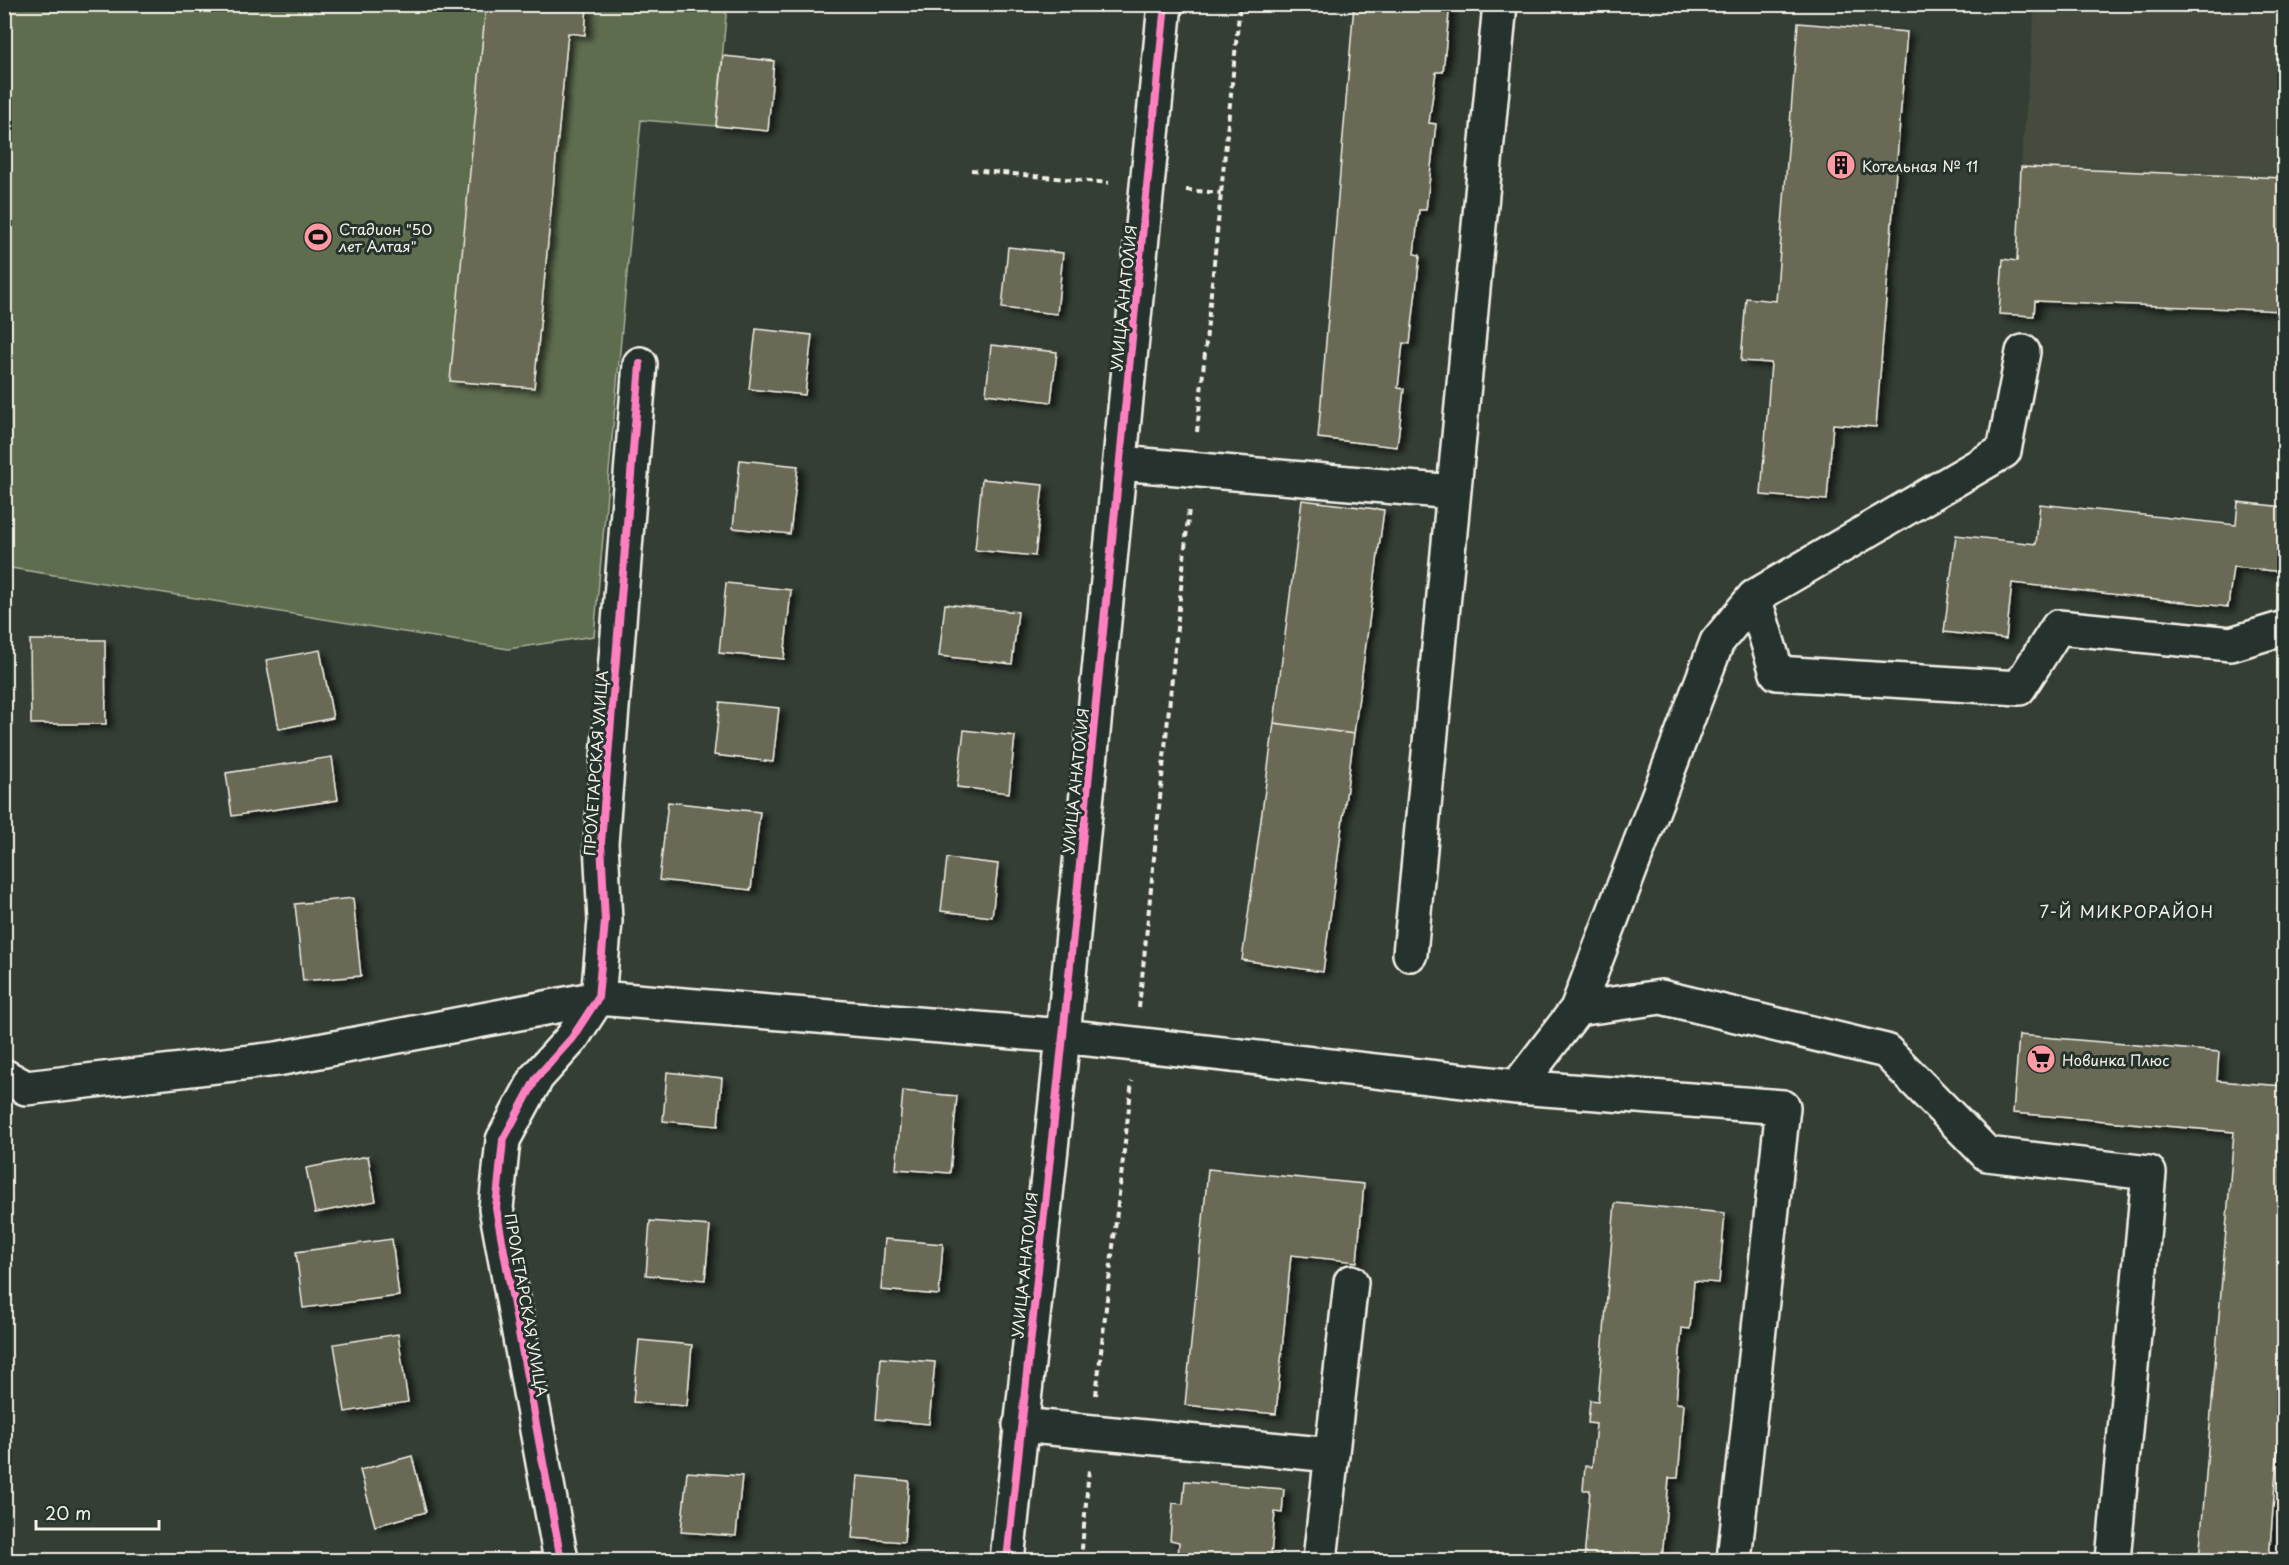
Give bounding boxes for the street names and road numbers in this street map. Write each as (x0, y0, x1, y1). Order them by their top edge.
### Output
street label: УЛИЦА АНАТОЛИЯ (1104, 224, 1142, 372)
street label: ПРОЛЕТАРСКАЯ УЛИЦА (577, 669, 613, 857)
street label: УЛИЦА АНАТОЛИЯ (1056, 707, 1094, 855)
street label: УЛИЦА АНАТОЛИЯ (1005, 1191, 1043, 1339)
street label: ПРОЛЕТАРСКАЯ УЛИЦА (500, 1211, 554, 1399)

